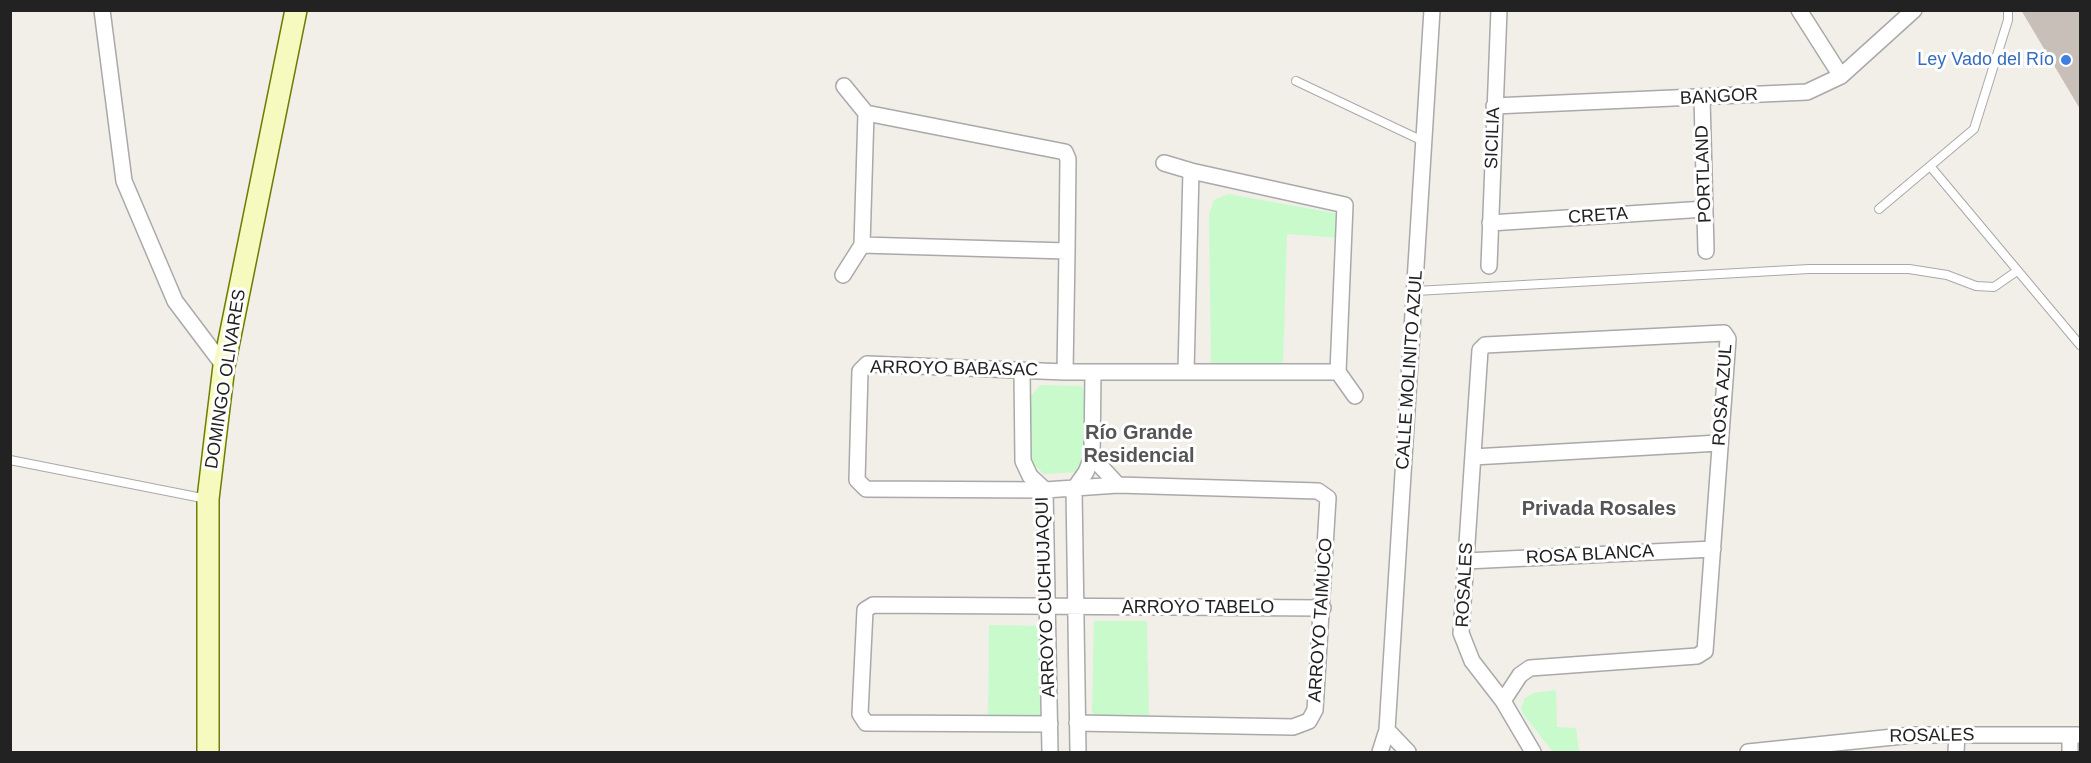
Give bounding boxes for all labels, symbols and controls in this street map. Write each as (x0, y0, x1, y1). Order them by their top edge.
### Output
place label: Ley Vado del Río (1917, 49, 2054, 71)
marker: Ley Vado del Río (2059, 53, 2073, 67)
street label: BANGOR (1679, 84, 1759, 110)
street label: SICILIA (1481, 107, 1505, 169)
street label: PORTLAND (1692, 125, 1716, 223)
street label: CRETA (1567, 203, 1629, 229)
street label: CALLE MOLINITO AZUL (1392, 270, 1428, 470)
street label: DOMINGO OLIVARES (201, 288, 251, 470)
street label: ROSA AZUL (1709, 343, 1737, 447)
street label: ARROYO BABASAC (870, 357, 1038, 381)
district label: Río Grande Residencial (1083, 421, 1195, 468)
street label: ARROYO CUCHUJAQUI (1032, 496, 1060, 698)
district label: Privada Rosales (1522, 497, 1676, 521)
street label: ARROYO TAIMUCO (1304, 537, 1338, 703)
street label: ROSA BLANCA (1526, 541, 1654, 569)
street label: ROSALES (1452, 542, 1478, 628)
street label: ARROYO TABELO (1122, 597, 1274, 619)
street label: ROSALES (1889, 724, 1975, 748)

